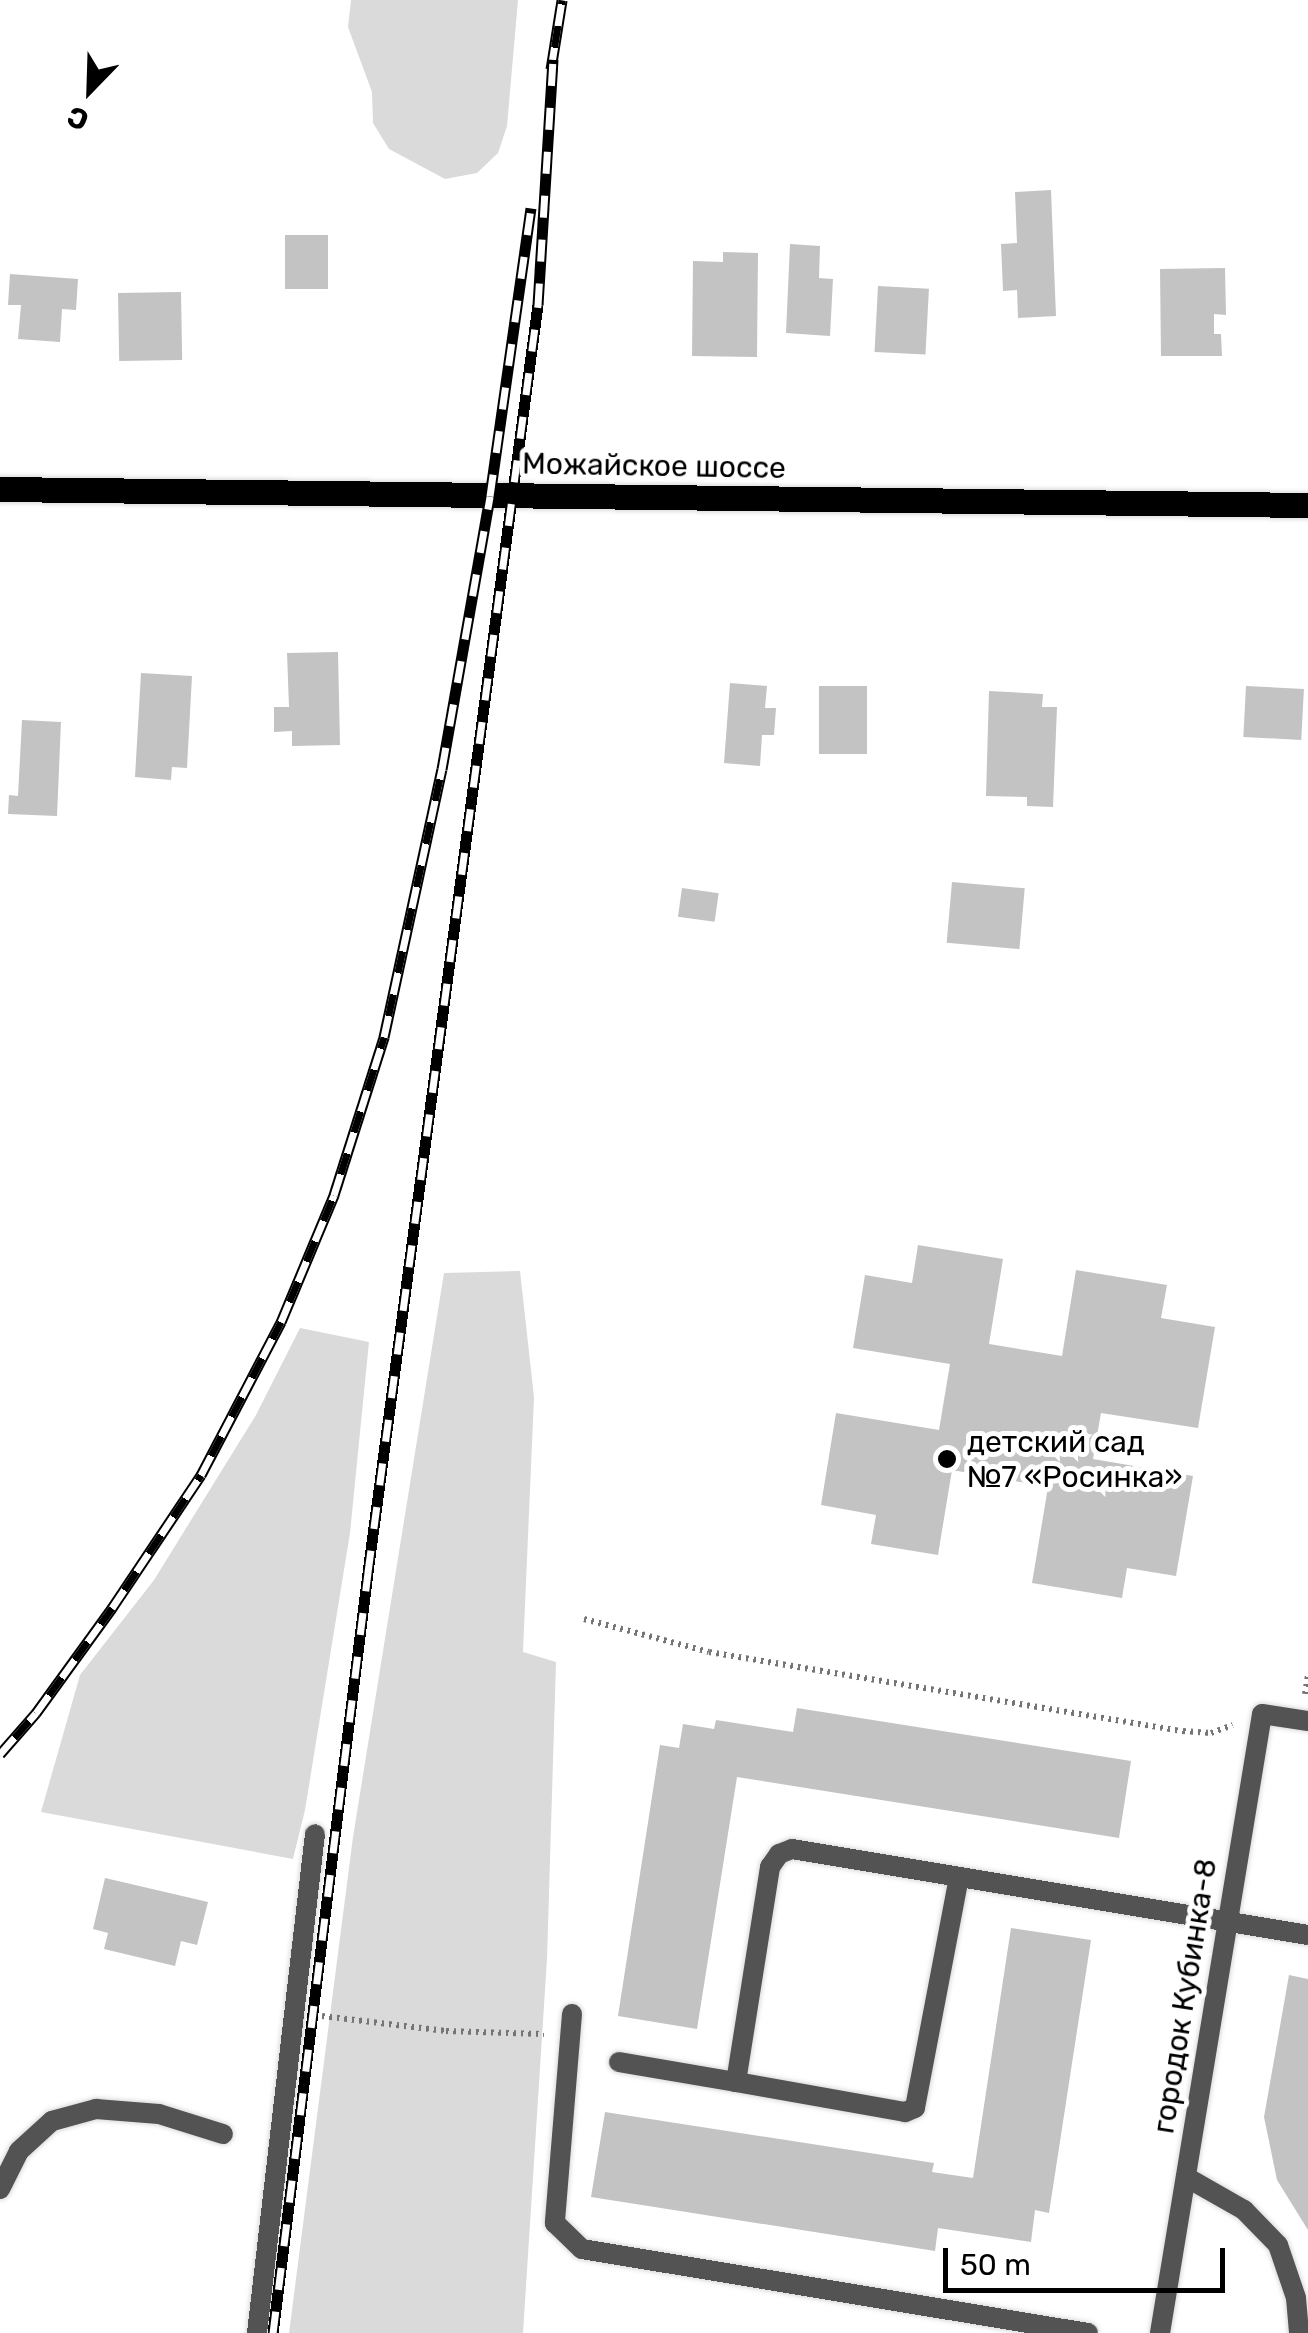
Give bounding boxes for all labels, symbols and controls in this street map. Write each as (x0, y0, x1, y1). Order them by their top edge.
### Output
north arrow (40, 40, 140, 140)
text: С (63, 99, 94, 137)
street label: Можайское шоссе (522, 446, 786, 486)
place label: детский сад №7 «Росинка» (967, 1424, 1183, 1494)
marker: детский сад №7 «Росинка» (936, 1448, 958, 1470)
street label: городок Кубинка-8 (1145, 1856, 1225, 2136)
scale bar (948, 2228, 1230, 2290)
text: 50 m (960, 2247, 1031, 2283)

